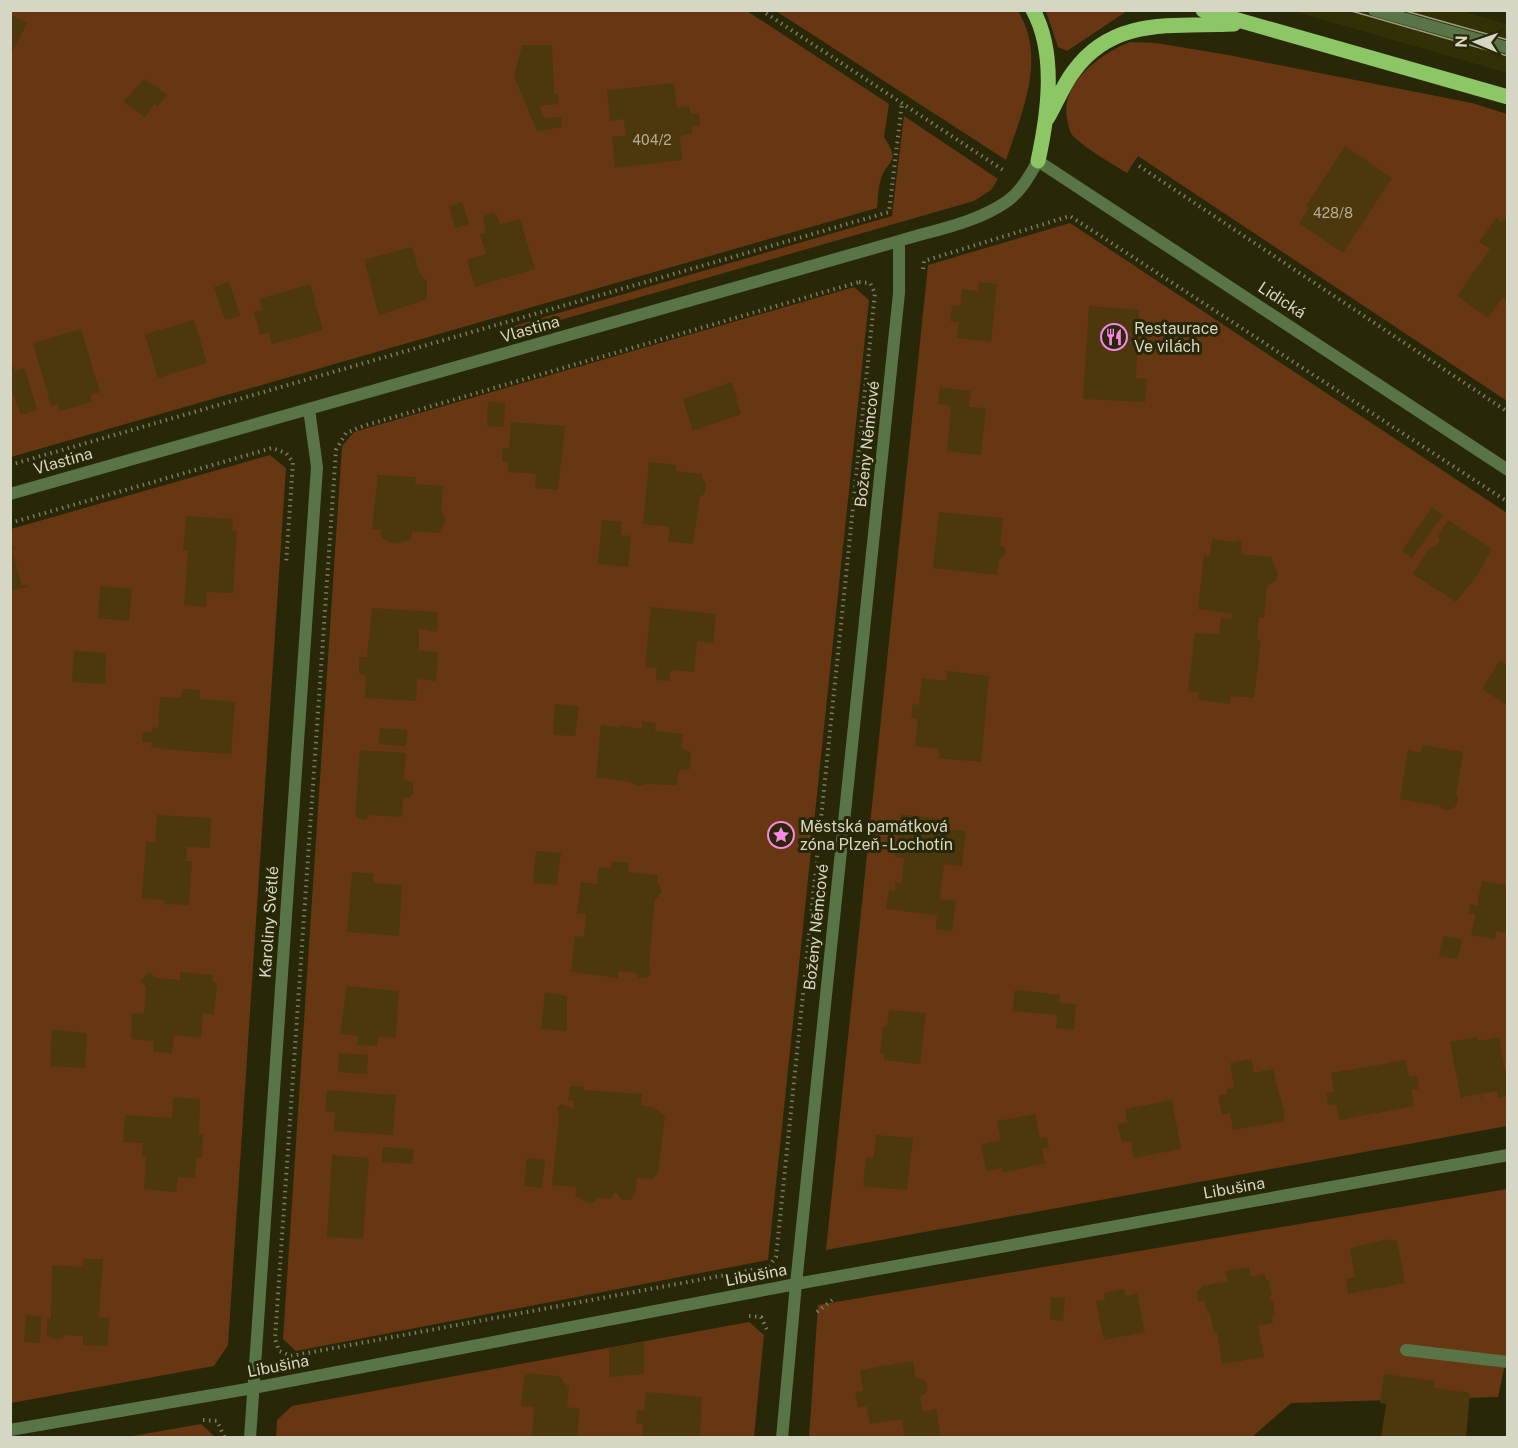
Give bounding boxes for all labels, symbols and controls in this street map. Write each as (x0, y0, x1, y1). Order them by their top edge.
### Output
north arrow (1446, 12, 1506, 72)
text: N (1452, 35, 1471, 48)
house number: 404/2 (632, 132, 672, 148)
house number: 428/8 (1313, 205, 1353, 221)
street label: Lidická (1255, 278, 1309, 322)
street label: Vlastina (498, 312, 562, 346)
place label: Restaurace Ve vilách (1134, 319, 1218, 356)
restaurant icon: Restaurace Ve vilách (1099, 322, 1129, 352)
street label: Boženy Němcové (851, 380, 883, 508)
street label: Vlastina (31, 444, 95, 478)
place label: Městská památková zóna Plzeň - Lochotín (800, 817, 953, 854)
place icon: Městská památková zóna Plzeň - Lochotín (766, 820, 796, 850)
street label: Boženy Němcové (800, 863, 832, 991)
street label: Karoliny Světlé (256, 865, 282, 979)
street label: Libušina (1202, 1173, 1266, 1203)
street label: Libušina (724, 1260, 788, 1290)
street label: Libušina (246, 1351, 310, 1381)

